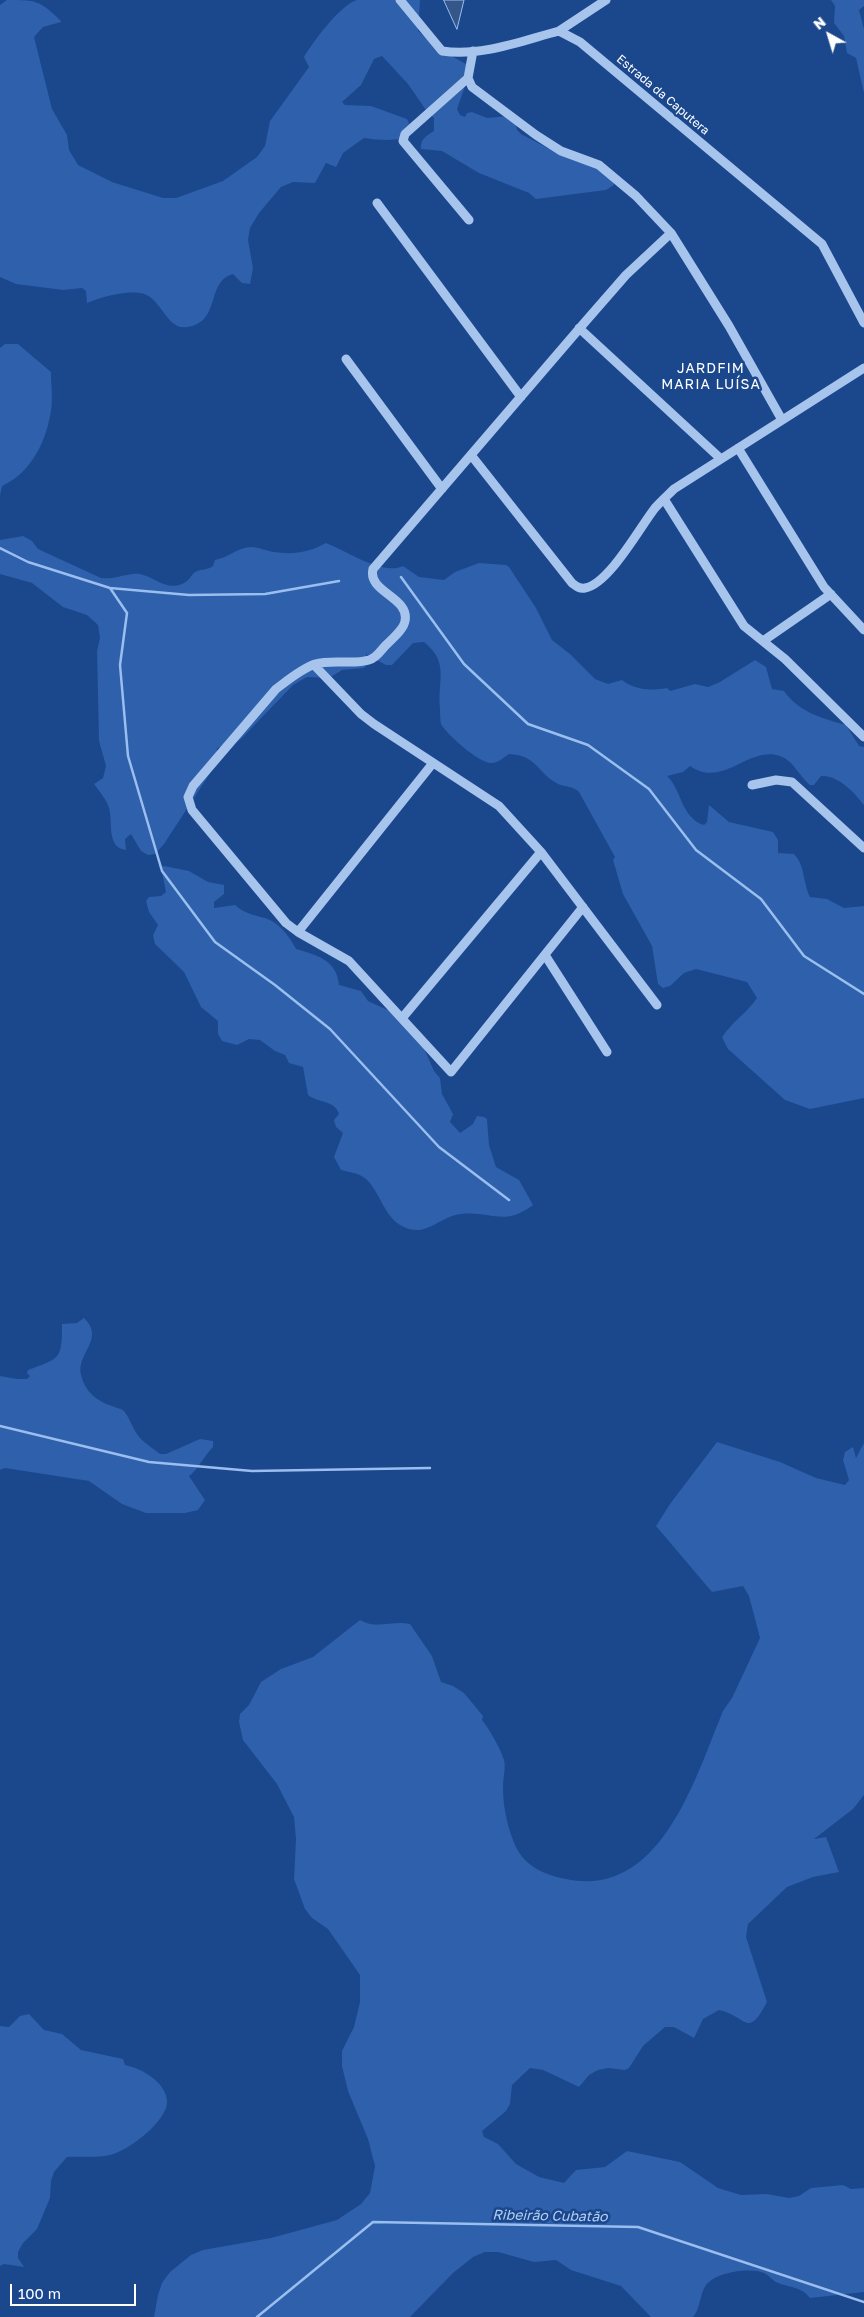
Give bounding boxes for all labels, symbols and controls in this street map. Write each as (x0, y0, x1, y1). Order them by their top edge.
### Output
north arrow (804, 10, 854, 60)
text: N (810, 13, 829, 33)
street label: Estrada da Caputera (614, 52, 712, 138)
district label: JARDFIM MARIA LUÍSA (660, 361, 762, 394)
water label: Ribeirão Cubatão (492, 2207, 608, 2225)
scale bar (12, 2274, 139, 2306)
text: 100 m (18, 2284, 61, 2302)

